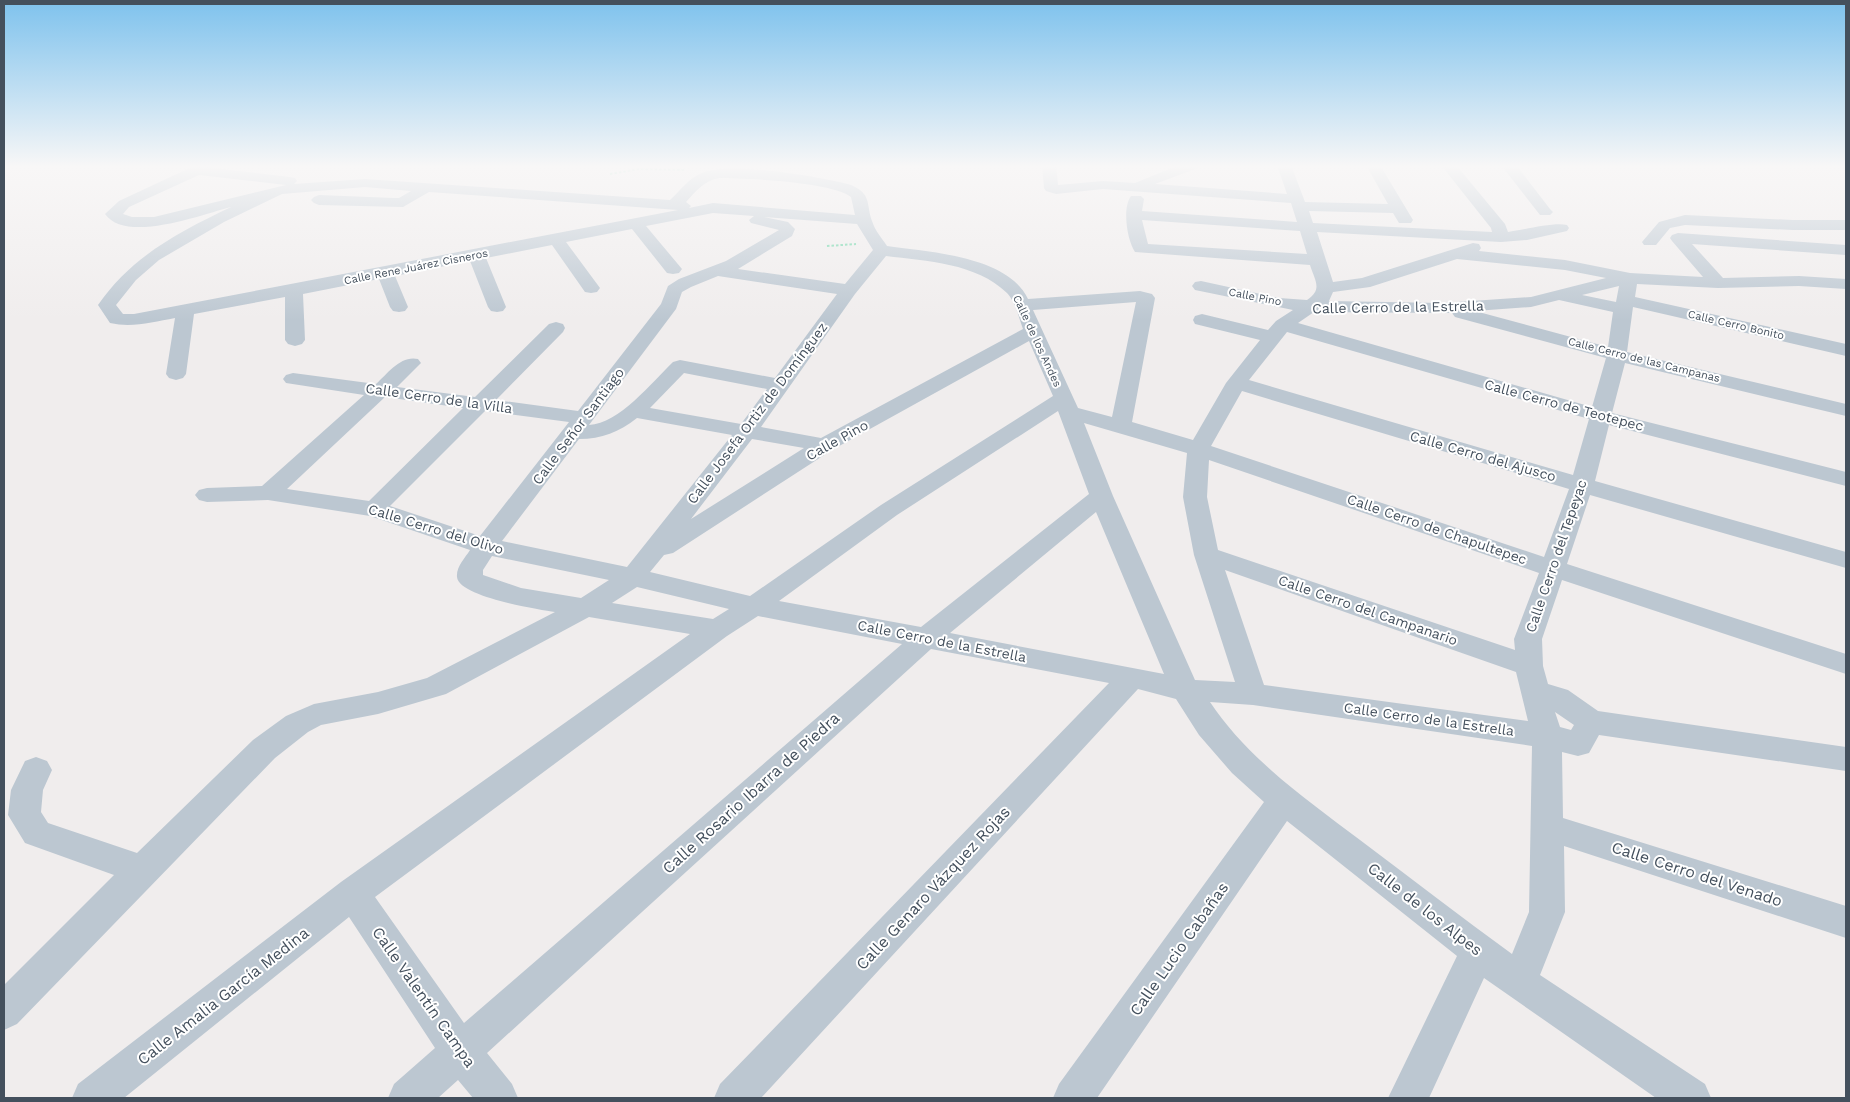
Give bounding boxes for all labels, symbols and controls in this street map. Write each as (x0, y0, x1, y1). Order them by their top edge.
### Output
street label: Calle Rene Juárez Cisneros (343, 247, 489, 287)
street label: Calle Pino (1227, 286, 1283, 308)
street label: Calle de los Andes (1010, 293, 1064, 389)
street label: Calle Cerro de la Estrella (1312, 298, 1484, 316)
street label: Calle Cerro Bonito (1687, 308, 1785, 342)
street label: Calle Josefa Ortiz de Domínguez (684, 319, 830, 507)
street label: Calle Cerro de las Campanas (1567, 335, 1721, 385)
street label: Calle Señor Santiago (529, 365, 627, 487)
street label: Calle Cerro de Teotepec (1483, 376, 1646, 434)
street label: Calle Cerro de la Villa (365, 380, 514, 416)
street label: Calle Pino (803, 416, 871, 464)
street label: Calle Cerro del Ajusco (1408, 427, 1558, 485)
street label: Calle Cerro del Tepeyac (1522, 477, 1590, 634)
street label: Calle Cerro de Chapultepec (1345, 491, 1529, 567)
street label: Calle Cerro del Olivo (366, 501, 506, 557)
street label: Calle Cerro del Campanario (1276, 572, 1460, 648)
street label: Calle Cerro de la Estrella (856, 617, 1028, 665)
street label: Calle Cerro de la Estrella (1343, 699, 1515, 739)
street label: Calle Rosario Ibarra de Piedra (658, 708, 844, 878)
street label: Calle Genaro Vázquez Rojas (852, 802, 1014, 974)
street label: Calle Cerro del Venado (1609, 837, 1785, 911)
street label: Calle de los Alpes (1364, 858, 1486, 960)
street label: Calle Lucio Cabañas (1126, 879, 1232, 1019)
street label: Calle Amalia García Medina (133, 923, 313, 1069)
street label: Calle Valentín Campa (368, 923, 480, 1071)

